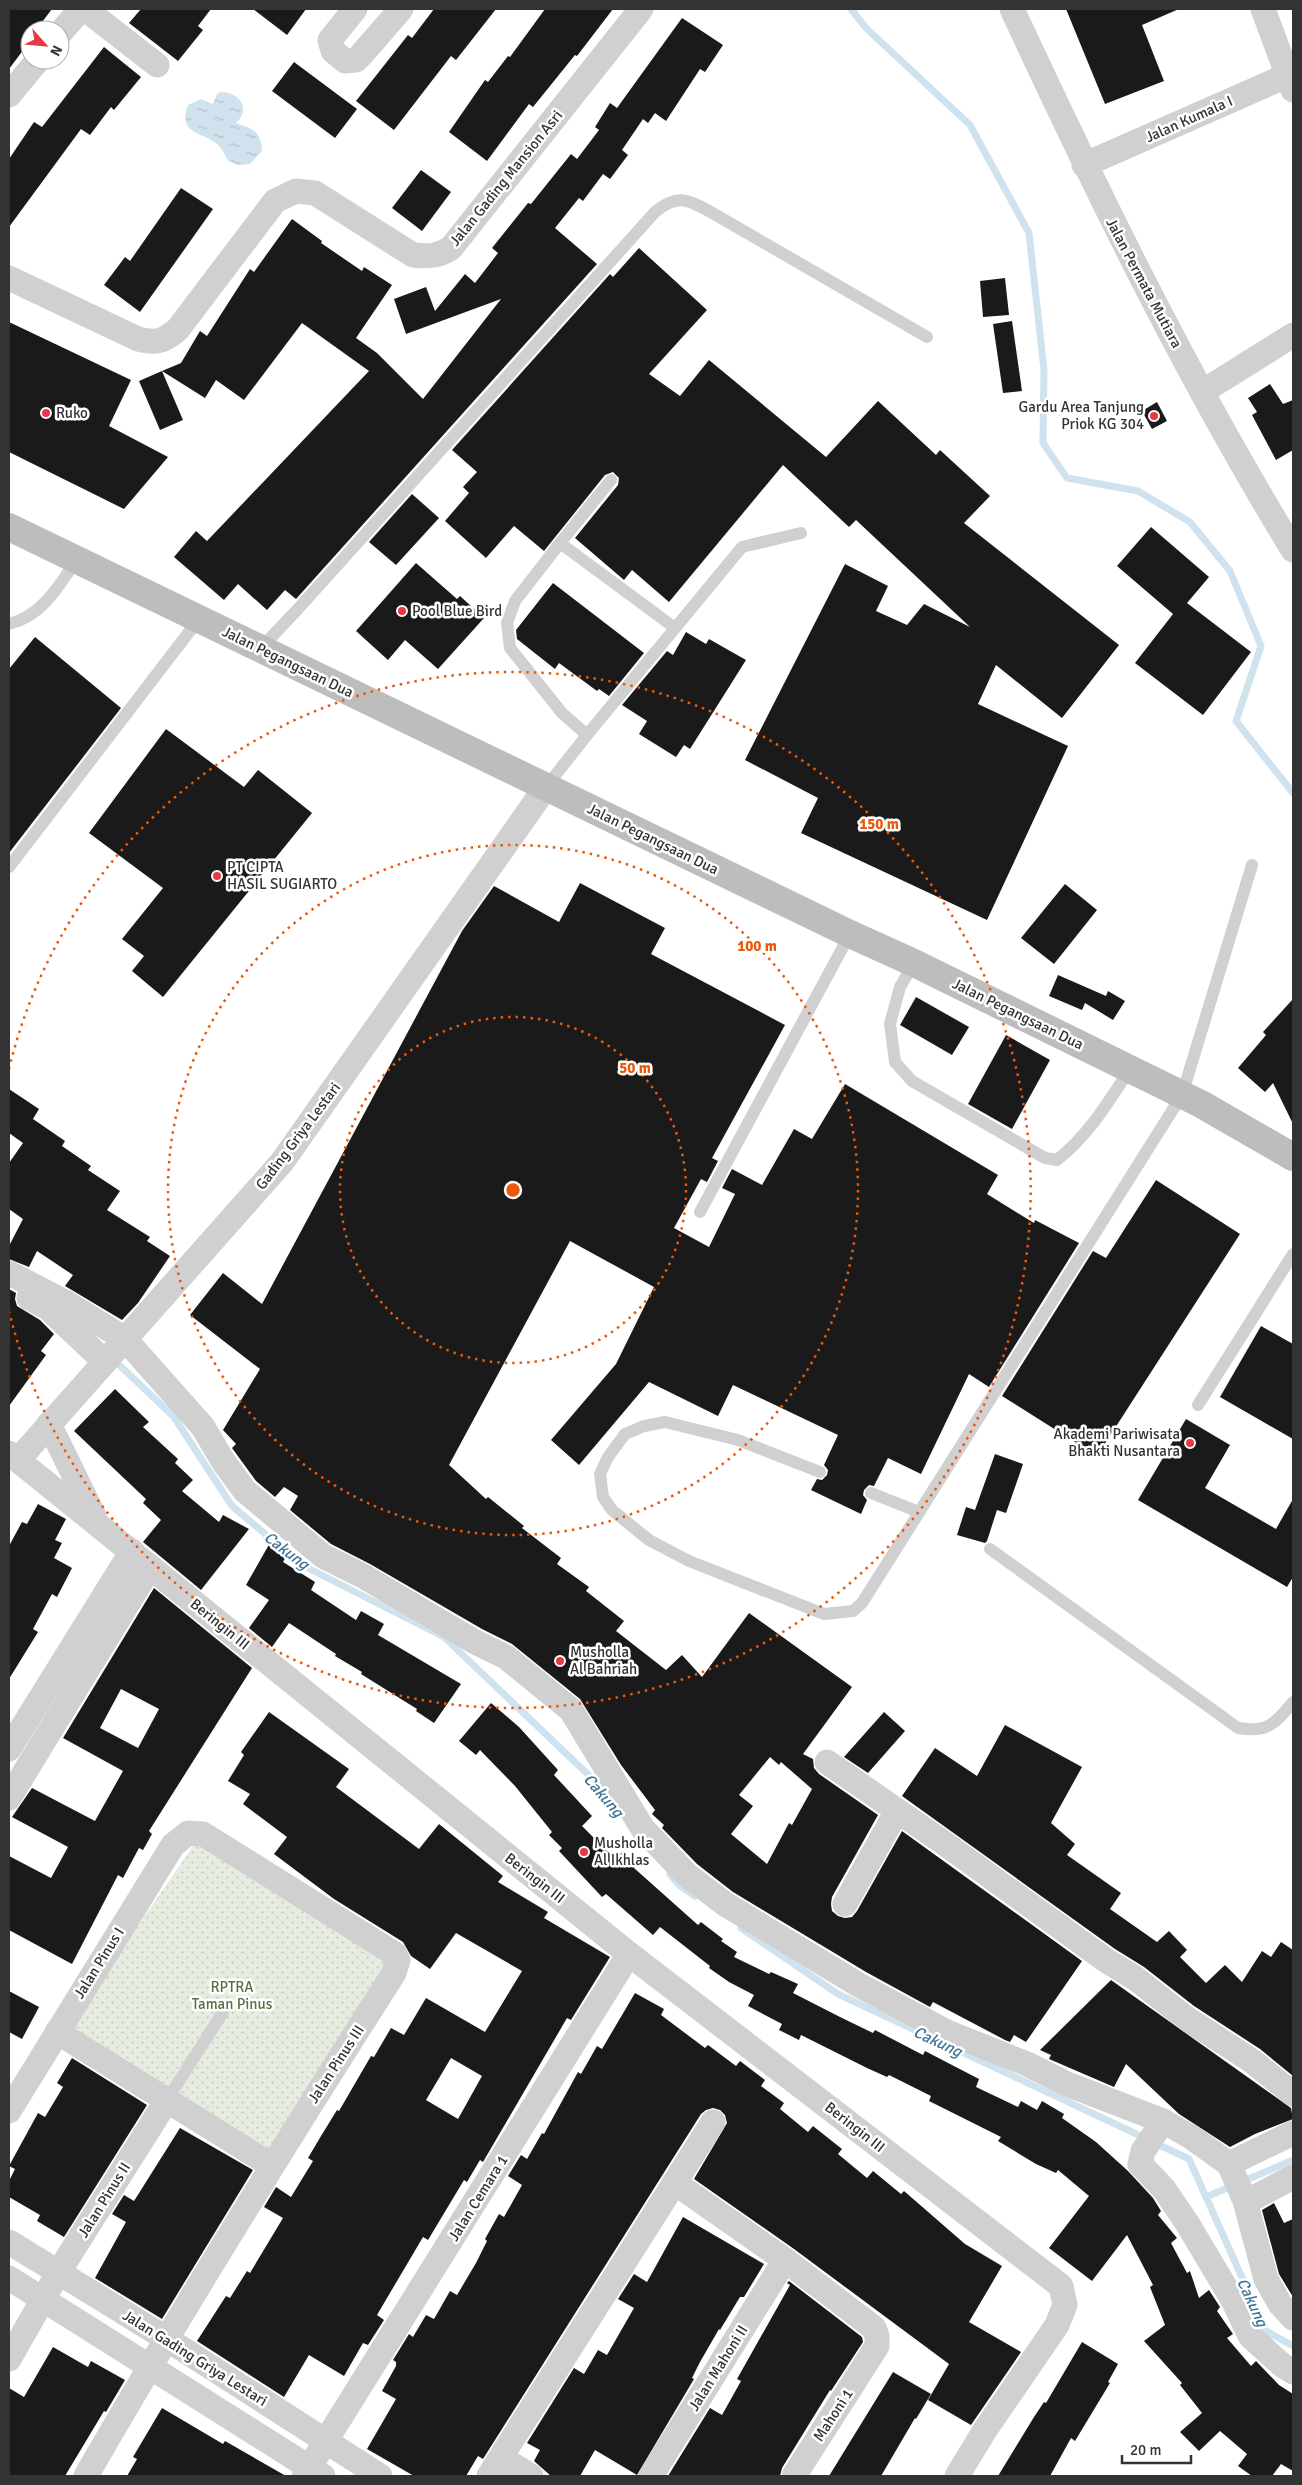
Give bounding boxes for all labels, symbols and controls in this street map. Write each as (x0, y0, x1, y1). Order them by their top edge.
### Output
north arrow (20, 20, 70, 70)
text: N (46, 42, 66, 59)
street label: Jalan Kumala I (1143, 92, 1235, 146)
street label: Jalan Gading Mansion Asri (446, 106, 566, 250)
street label: Jalan Permata Mutiara (1102, 215, 1186, 351)
place label: Gardu Area Tanjung Priok KG 304 (1019, 398, 1144, 433)
place label: Ruko (56, 404, 88, 422)
marker: Ruko (40, 407, 52, 419)
marker: Gardu Area Tanjung Priok KG 304 (1148, 410, 1160, 422)
place label: Pool Blue Bird (412, 602, 502, 620)
marker: Pool Blue Bird (396, 605, 408, 617)
street label: Jalan Pegangsaan Dua (220, 622, 356, 702)
street label: Jalan Pegangsaan Dua (585, 799, 721, 879)
text: 150 m (859, 815, 899, 833)
place label: PT CIPTA HASIL SUGIARTO (227, 858, 337, 893)
marker: PT CIPTA HASIL SUGIARTO (211, 870, 223, 882)
text: 100 m (737, 937, 777, 955)
street label: Jalan Pegangsaan Dua (950, 974, 1086, 1054)
text: 50 m (619, 1059, 651, 1077)
street label: Gading Griya Lestari (252, 1079, 344, 1193)
centre of rings (504, 1181, 522, 1199)
place label: Akademi Pariwisata Bhakti Nusantara (1054, 1425, 1180, 1460)
marker: Akademi Pariwisata Bhakti Nusantara (1184, 1437, 1196, 1449)
water label: Cakung (260, 1527, 314, 1575)
street label: Beringin III (187, 1595, 253, 1653)
place label: Musholla Al Bahriah (570, 1643, 637, 1678)
marker: Musholla Al Bahriah (554, 1655, 566, 1667)
water label: Cakung (579, 1770, 629, 1823)
place label: Musholla Al Ikhlas (594, 1834, 653, 1869)
marker: Musholla Al Ikhlas (578, 1846, 590, 1858)
street label: Beringin III (501, 1849, 569, 1907)
street label: Jalan Pinus I (70, 1924, 128, 2002)
park label: RPTRA Taman Pinus (192, 1978, 273, 2013)
street label: Jalan Pinus III (304, 2022, 368, 2106)
water label: Cakung (910, 2022, 966, 2062)
street label: Beringin III (821, 2098, 889, 2156)
street label: Jalan Cemara 1 (444, 2152, 512, 2244)
street label: Jalan Pinus II (74, 2159, 134, 2241)
water label: Cakung (1232, 2275, 1273, 2331)
street label: Jalan Gading Griya Lestari (119, 2306, 271, 2410)
street label: Jalan Mahoni II (685, 2322, 751, 2414)
street label: Mahoni 1 (809, 2385, 857, 2445)
scale bar (1122, 2432, 1191, 2464)
text: 20 m (1130, 2441, 1161, 2459)

